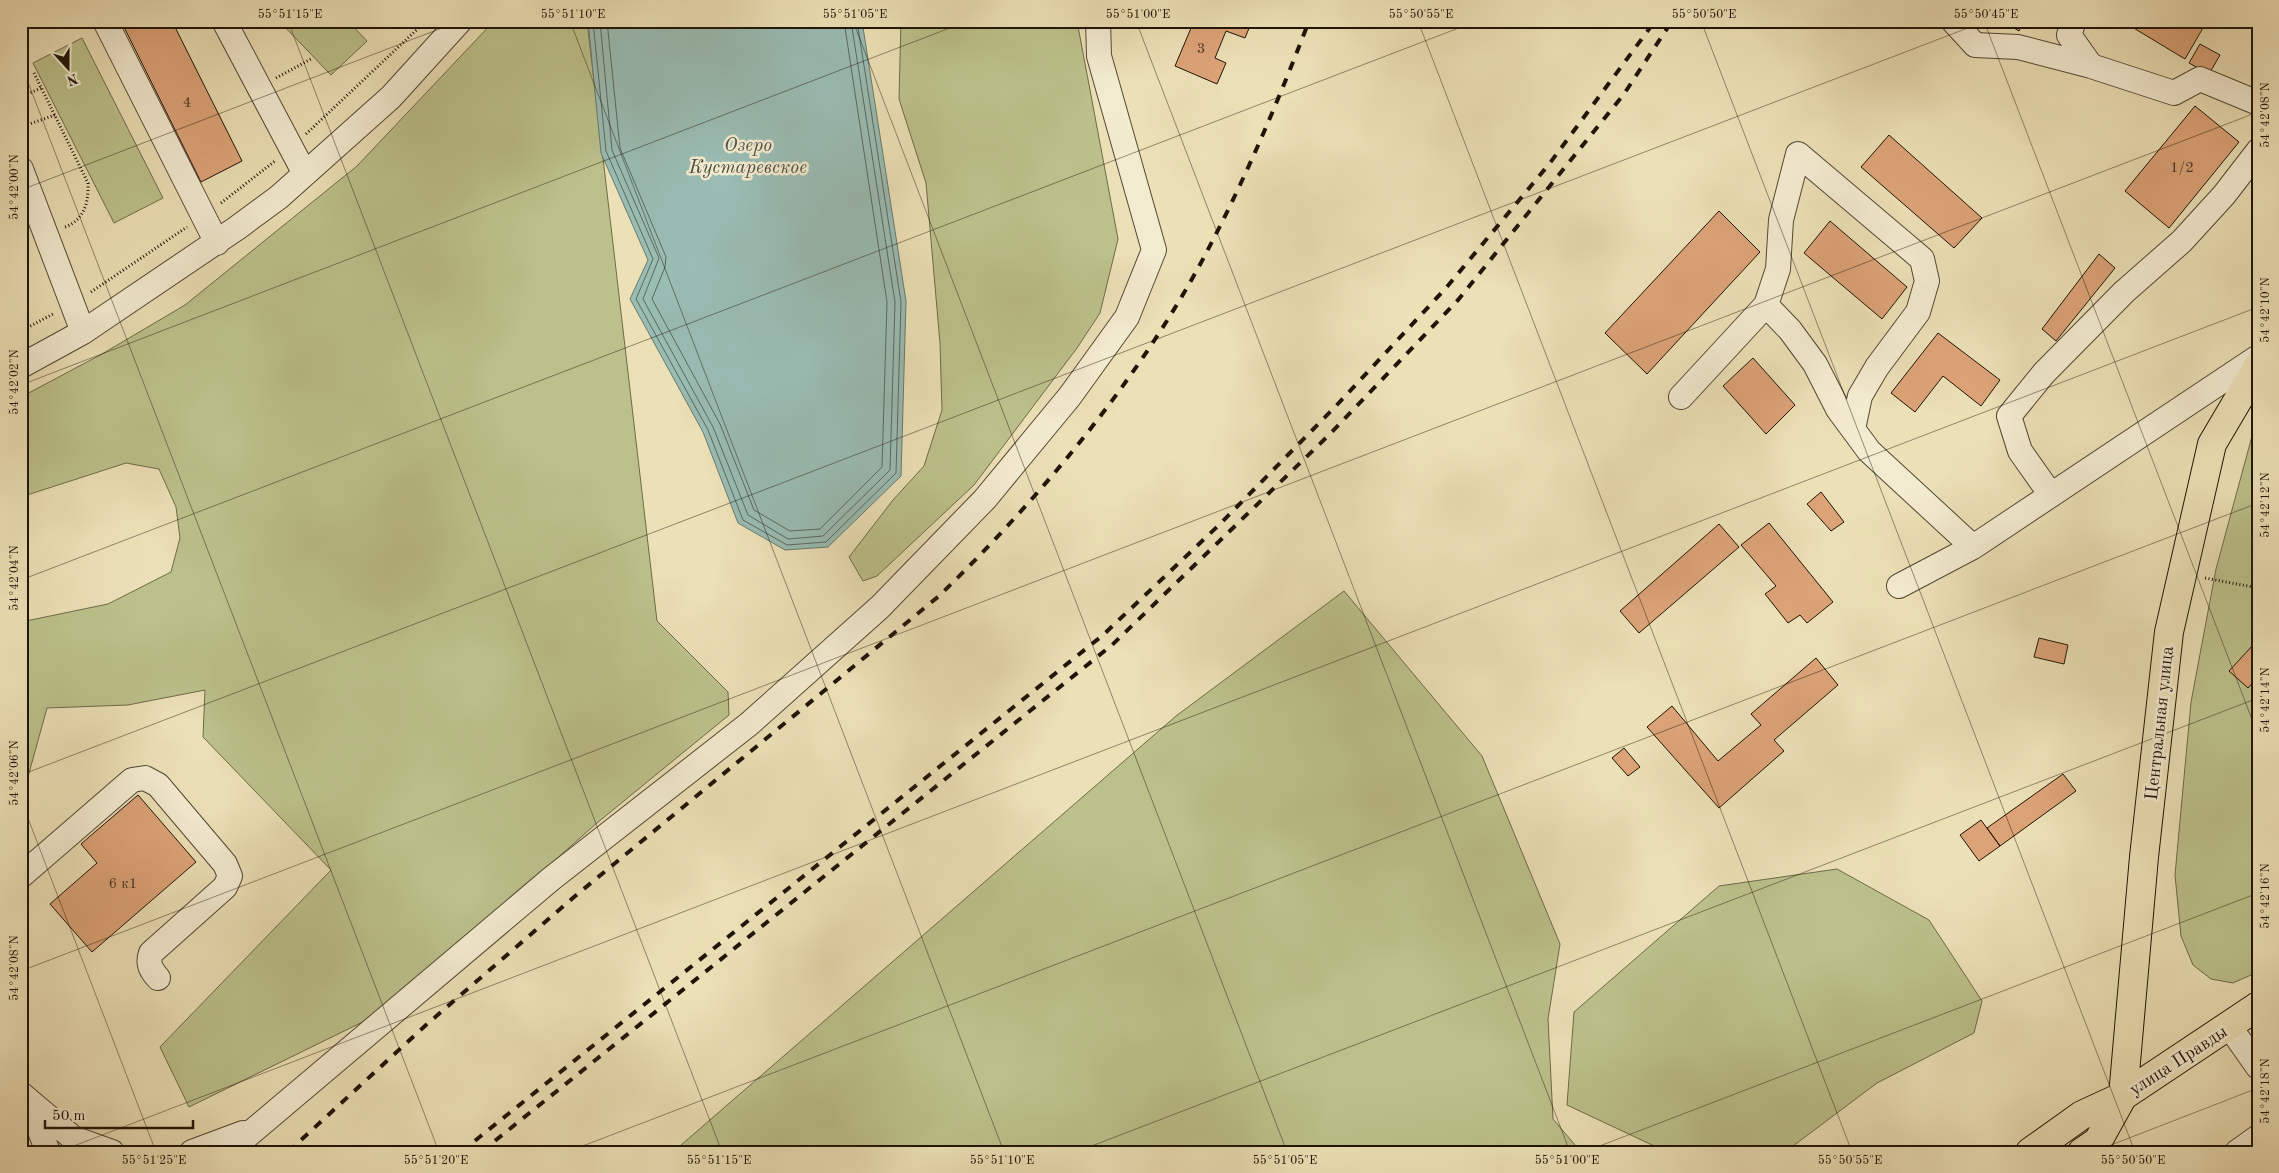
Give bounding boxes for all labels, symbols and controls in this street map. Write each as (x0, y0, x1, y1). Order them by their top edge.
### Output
text: 55°51'15"E (258, 8, 322, 21)
text: 55°51'10"E (541, 8, 605, 21)
text: 55°51'05"E (823, 8, 887, 21)
text: 55°51'00"E (1106, 8, 1170, 21)
text: 55°50'55"E (1389, 8, 1453, 21)
text: 55°50'50"E (1672, 8, 1736, 21)
text: 55°50'45"E (1954, 8, 2018, 21)
north arrow (42, 42, 92, 92)
house number: 3 (1197, 42, 1205, 57)
text: N (65, 71, 80, 88)
text: 54°42'08"N (2259, 82, 2272, 148)
house number: 4 (183, 96, 191, 111)
water label: Озеро Кустаревское (688, 137, 807, 178)
text: 54°42'00"N (8, 154, 21, 220)
house number: 1/2 (2170, 161, 2194, 176)
text: 54°42'10"N (2259, 277, 2272, 343)
text: 54°42'02"N (8, 349, 21, 415)
text: 54°42'12"N (2259, 472, 2272, 538)
text: 54°42'04"N (8, 545, 21, 611)
street label: Центральная улица (2143, 645, 2177, 801)
text: 54°42'14"N (2259, 667, 2272, 733)
text: 54°42'06"N (8, 740, 21, 806)
text: 54°42'16"N (2259, 863, 2272, 929)
house number: 6 к1 (108, 877, 138, 892)
text: 54°42'08"N (8, 935, 21, 1001)
street label: улица Правды (2126, 1023, 2231, 1099)
text: 54°42'18"N (2259, 1058, 2272, 1124)
scale bar (45, 1098, 192, 1130)
text: 50 m (52, 1109, 86, 1124)
text: 55°51'25"E (122, 1154, 186, 1167)
text: 55°51'20"E (404, 1154, 468, 1167)
text: 55°51'15"E (687, 1154, 751, 1167)
text: 55°51'10"E (970, 1154, 1034, 1167)
text: 55°51'05"E (1253, 1154, 1317, 1167)
text: 55°51'00"E (1535, 1154, 1599, 1167)
text: 55°50'55"E (1818, 1154, 1882, 1167)
text: 55°50'50"E (2101, 1154, 2165, 1167)

